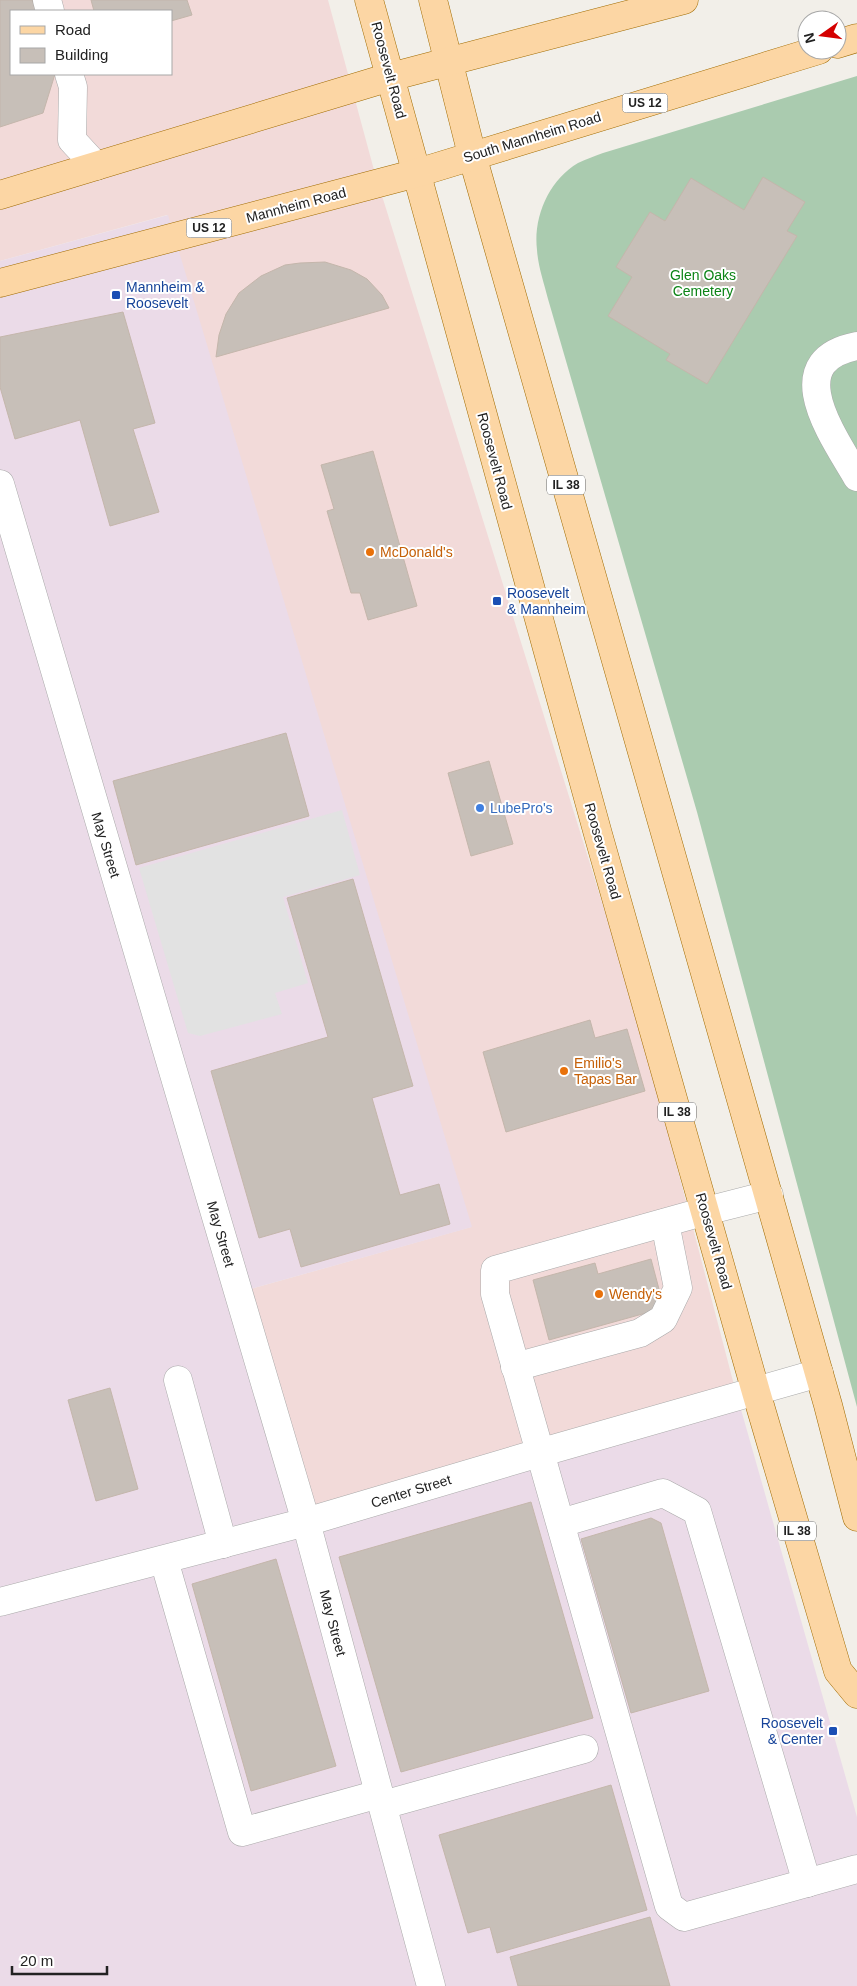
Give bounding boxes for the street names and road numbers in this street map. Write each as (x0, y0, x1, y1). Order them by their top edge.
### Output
street label: Roosevelt Road (368, 20, 410, 120)
road number: US 12 (622, 94, 668, 112)
street label: South Mannheim Road (461, 108, 603, 166)
street label: Mannheim Road (244, 184, 348, 226)
road number: US 12 (186, 218, 232, 238)
street label: Roosevelt Road (474, 411, 516, 511)
road number: IL 38 (547, 476, 585, 494)
street label: Roosevelt Road (582, 801, 624, 901)
street label: May Street (88, 810, 124, 880)
road number: IL 38 (658, 1102, 696, 1122)
street label: Roosevelt Road (693, 1191, 735, 1291)
street label: May Street (204, 1199, 238, 1269)
street label: Center Street (369, 1471, 453, 1511)
road number: IL 38 (778, 1522, 816, 1540)
street label: May Street (317, 1588, 350, 1658)

